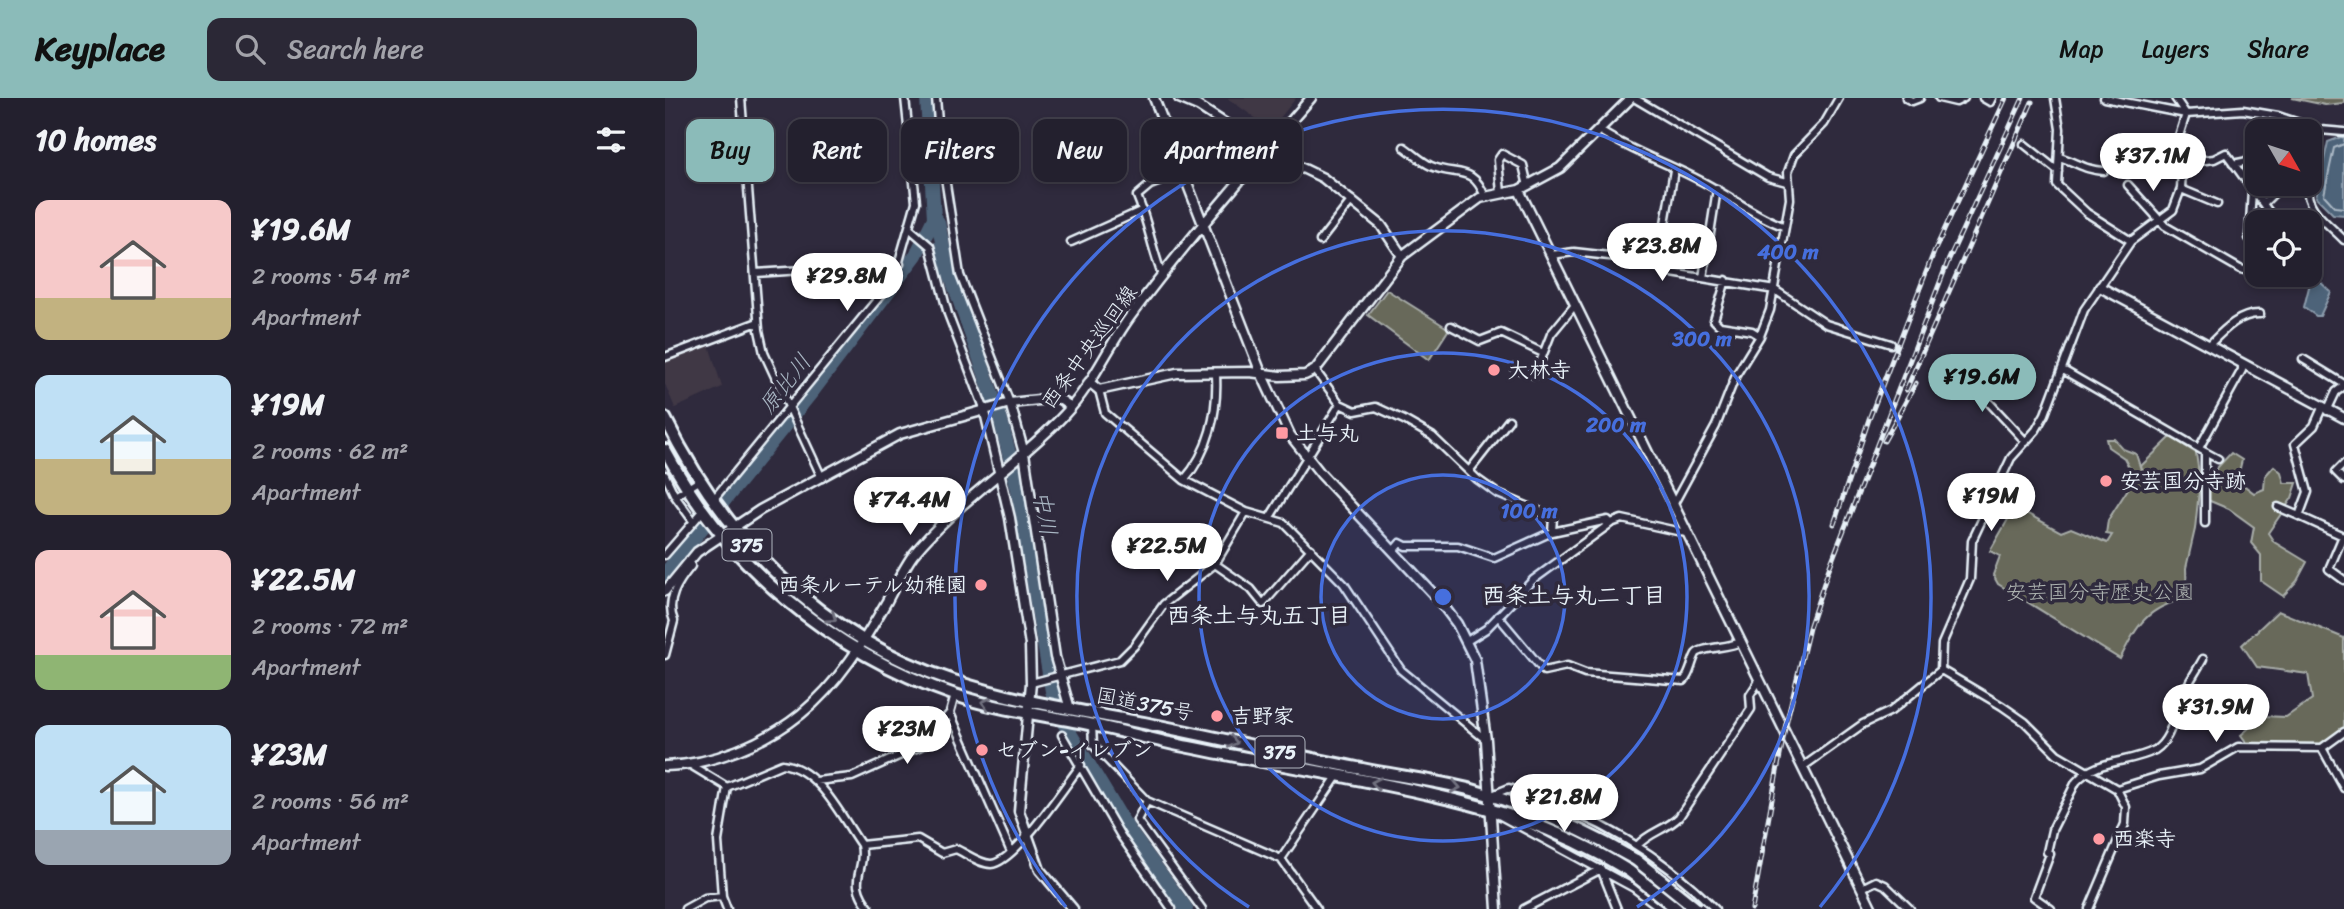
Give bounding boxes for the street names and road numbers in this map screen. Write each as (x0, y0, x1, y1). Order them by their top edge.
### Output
street label: 西条中央巡回線 (1030, 276, 1148, 418)
road number: 375 (722, 530, 771, 560)
street label: 国道375号 (1093, 676, 1197, 732)
road number: 375 (1255, 736, 1305, 768)

